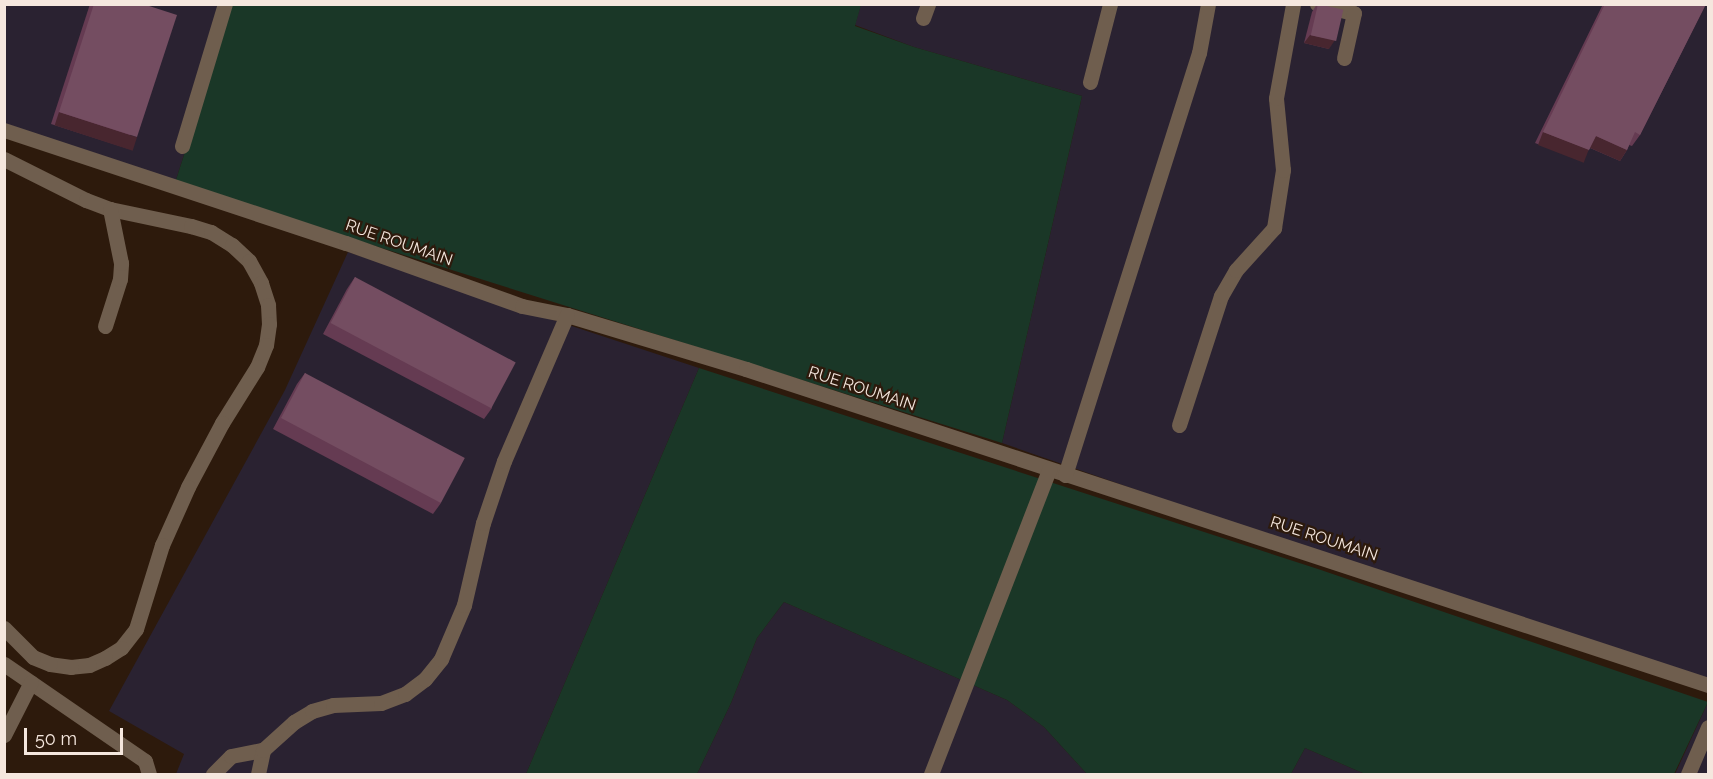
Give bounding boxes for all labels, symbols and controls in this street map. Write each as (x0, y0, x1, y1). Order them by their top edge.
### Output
street label: RUE ROUMAIN (343, 216, 455, 270)
street label: RUE ROUMAIN (806, 363, 918, 415)
street label: RUE ROUMAIN (1268, 513, 1380, 565)
scale bar (27, 716, 126, 754)
text: 50 m (35, 728, 77, 749)

